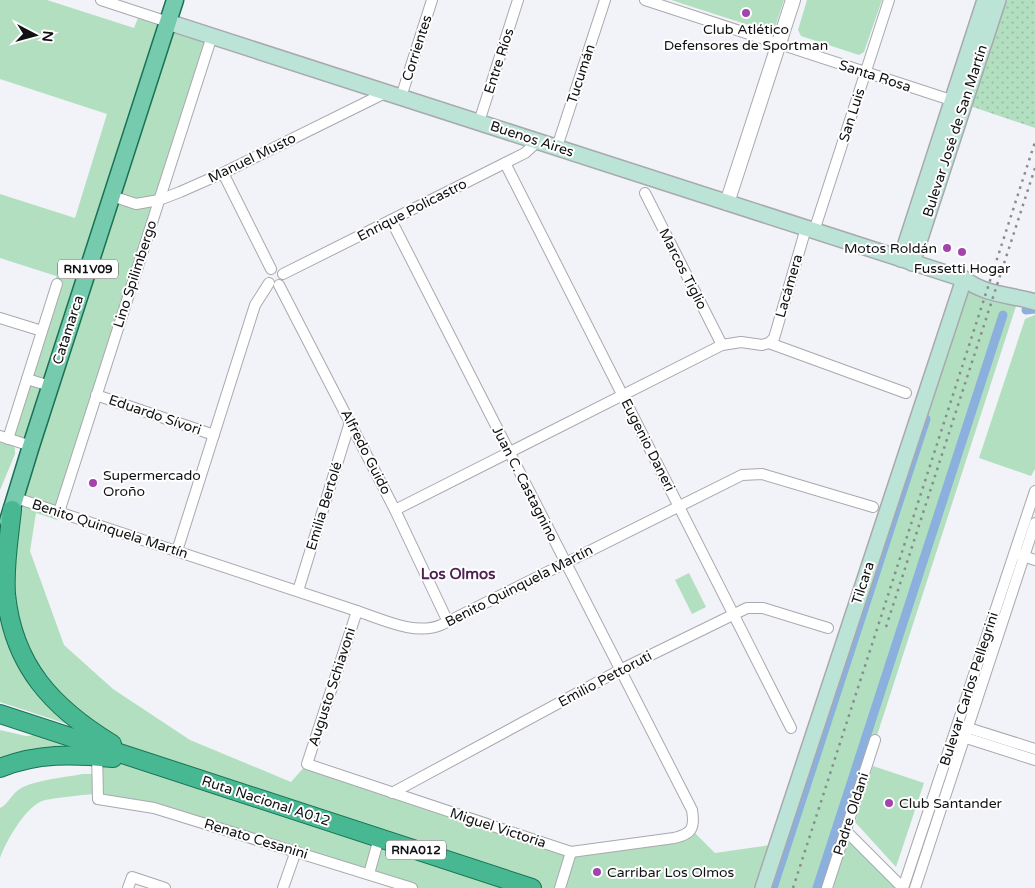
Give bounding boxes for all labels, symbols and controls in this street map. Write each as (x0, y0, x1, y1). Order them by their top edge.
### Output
marker: Club Atlético Defensores de Sportman (740, 7, 752, 19)
north arrow (10, 10, 60, 60)
street label: Corrientes (398, 13, 436, 83)
place label: Club Atlético Defensores de Sportman (664, 21, 828, 54)
street label: Entre Ríos (480, 26, 518, 96)
text: N (38, 30, 56, 43)
street label: Tucumán (563, 42, 599, 106)
street label: Bulevar José de San Martín (919, 43, 991, 219)
street label: Santa Rosa (837, 56, 913, 96)
street label: San Luis (835, 86, 869, 144)
street label: Buenos Aires (488, 117, 576, 161)
street label: Manuel Musto (205, 129, 299, 187)
street label: Enrique Policastro (354, 175, 470, 245)
street label: Lino Spilimbergo (110, 218, 160, 330)
street label: Marcos Tiglio (655, 225, 711, 313)
place label: Motos Roldán (844, 240, 937, 257)
marker: Motos Roldán (941, 242, 953, 254)
marker: Fussetti Hogar (956, 246, 968, 258)
street label: Lacámera (772, 252, 806, 320)
road number: RN1V09 (58, 260, 118, 278)
place label: Fussetti Hogar (914, 260, 1011, 277)
street label: Catamarca (49, 293, 87, 367)
street label: Eduardo Sívori (106, 391, 204, 439)
street label: Eugenio Daneri (617, 396, 679, 494)
street label: Alfredo Guido (337, 407, 395, 497)
street label: Juan C. Castagnino (488, 423, 562, 545)
street label: Emilia Bertolé (302, 460, 346, 552)
place label: Supermercado Oroño (103, 467, 201, 500)
marker: Supermercado Oroño (87, 477, 99, 489)
street label: Benito Quinquela Martín (30, 496, 190, 562)
street label: Benito Quinquela Martín (442, 541, 596, 631)
street label: Tilcara (848, 559, 878, 607)
district label: Los Olmos (421, 565, 495, 583)
street label: Bulevar Carlos Pellegrini (936, 610, 1002, 768)
street label: Augusto Schiavoni (305, 625, 359, 749)
street label: Emilio Pettoruti (555, 647, 655, 711)
street label: Padre Oldani (830, 771, 872, 857)
street label: Ruta Nacional A012 (200, 772, 332, 830)
place label: Club Santander (899, 795, 1003, 812)
marker: Club Santander (883, 797, 895, 809)
street label: Miguel Victoria (448, 804, 548, 852)
street label: Renato Cesanini (202, 815, 310, 863)
road number: RNA012 (386, 840, 446, 860)
place label: Carribar Los Olmos (607, 864, 735, 881)
marker: Carribar Los Olmos (591, 866, 603, 878)

